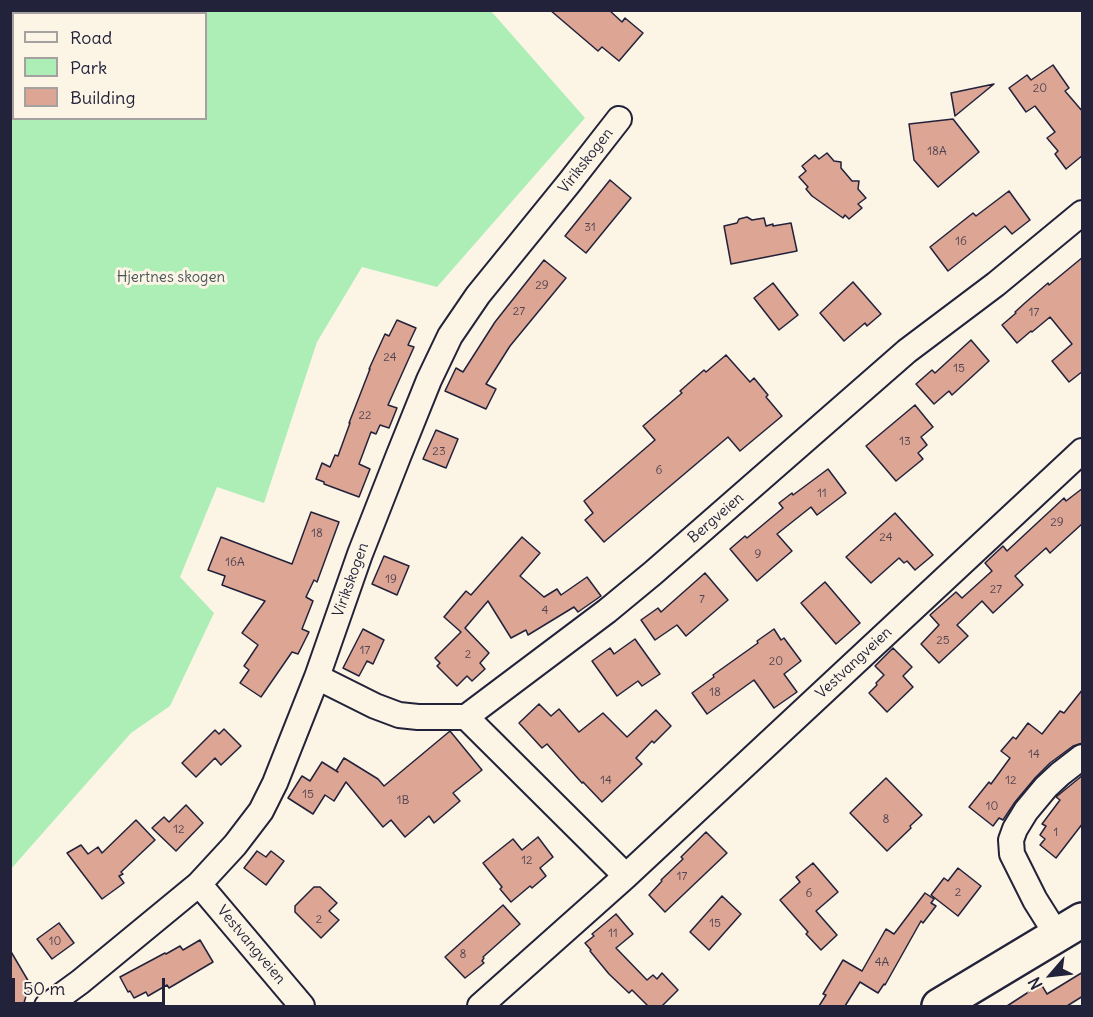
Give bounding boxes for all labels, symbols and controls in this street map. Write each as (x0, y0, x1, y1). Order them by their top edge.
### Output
legend (12, 12, 207, 120)
text: Road (70, 26, 112, 49)
text: Park (70, 56, 107, 79)
house number: 20 (1033, 82, 1047, 96)
text: Building (70, 86, 135, 109)
street label: Virikskogen (555, 125, 617, 197)
house number: 18A (927, 145, 947, 159)
house number: 31 (584, 221, 596, 235)
house number: 16 (955, 235, 967, 249)
park label: Hjertnes skogen (117, 269, 225, 287)
house number: 29 (535, 279, 549, 293)
house number: 27 (513, 305, 525, 319)
house number: 17 (1029, 306, 1039, 320)
house number: 24 (383, 351, 397, 365)
house number: 15 (953, 362, 965, 376)
house number: 22 (358, 409, 372, 423)
house number: 13 (899, 435, 911, 449)
house number: 23 (432, 445, 446, 459)
house number: 6 (656, 464, 662, 478)
house number: 11 (817, 487, 827, 501)
street label: Bergveien (685, 489, 747, 547)
house number: 29 (1050, 516, 1064, 530)
house number: 18 (311, 527, 323, 541)
house number: 24 (879, 531, 893, 545)
street label: Virikskogen (329, 540, 373, 620)
house number: 9 (755, 548, 761, 562)
house number: 16A (225, 556, 245, 570)
house number: 19 (385, 573, 397, 587)
house number: 27 (990, 583, 1002, 597)
house number: 7 (699, 593, 705, 607)
house number: 4 (542, 604, 548, 618)
street label: Vestvangveien (812, 623, 896, 703)
house number: 25 (936, 634, 950, 648)
house number: 17 (360, 644, 370, 658)
house number: 2 (465, 648, 471, 662)
house number: 20 (769, 655, 783, 669)
house number: 18 (709, 686, 721, 700)
house number: 14 (1028, 748, 1040, 762)
house number: 14 (600, 774, 612, 788)
house number: 12 (1005, 774, 1017, 788)
house number: 15 (302, 788, 314, 802)
house number: 1B (397, 794, 409, 808)
house number: 10 (986, 800, 998, 814)
house number: 8 (883, 813, 889, 827)
house number: 12 (173, 823, 185, 837)
house number: 1 (1054, 826, 1058, 840)
house number: 12 (521, 854, 533, 868)
house number: 17 (677, 870, 687, 884)
house number: 2 (955, 886, 961, 900)
house number: 6 (806, 887, 812, 901)
street label: Vestvangveien (213, 902, 289, 988)
house number: 2 (316, 913, 322, 927)
house number: 15 (709, 917, 721, 931)
house number: 11 (608, 927, 618, 941)
house number: 10 (49, 935, 61, 949)
north arrow (1021, 945, 1081, 1005)
house number: 8 (460, 948, 466, 962)
house number: 4A (875, 956, 889, 970)
scale bar (15, 966, 168, 1004)
text: N (1024, 974, 1047, 993)
text: 50 m (23, 977, 65, 1000)

